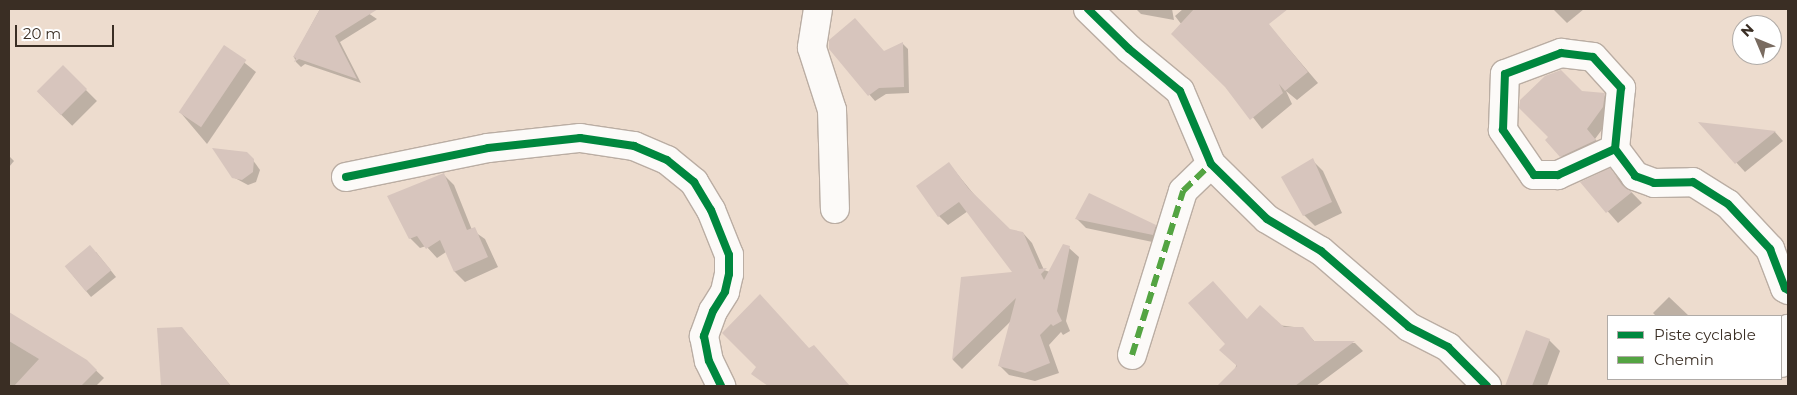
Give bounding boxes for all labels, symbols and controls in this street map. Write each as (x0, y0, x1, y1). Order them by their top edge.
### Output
scale bar (18, 15, 116, 47)
north arrow (1732, 15, 1782, 65)
text: N (1737, 20, 1757, 40)
text: 20 m (23, 24, 61, 43)
legend (1607, 315, 1782, 380)
text: Piste cyclable (1654, 325, 1756, 344)
text: Chemin (1654, 350, 1714, 369)

